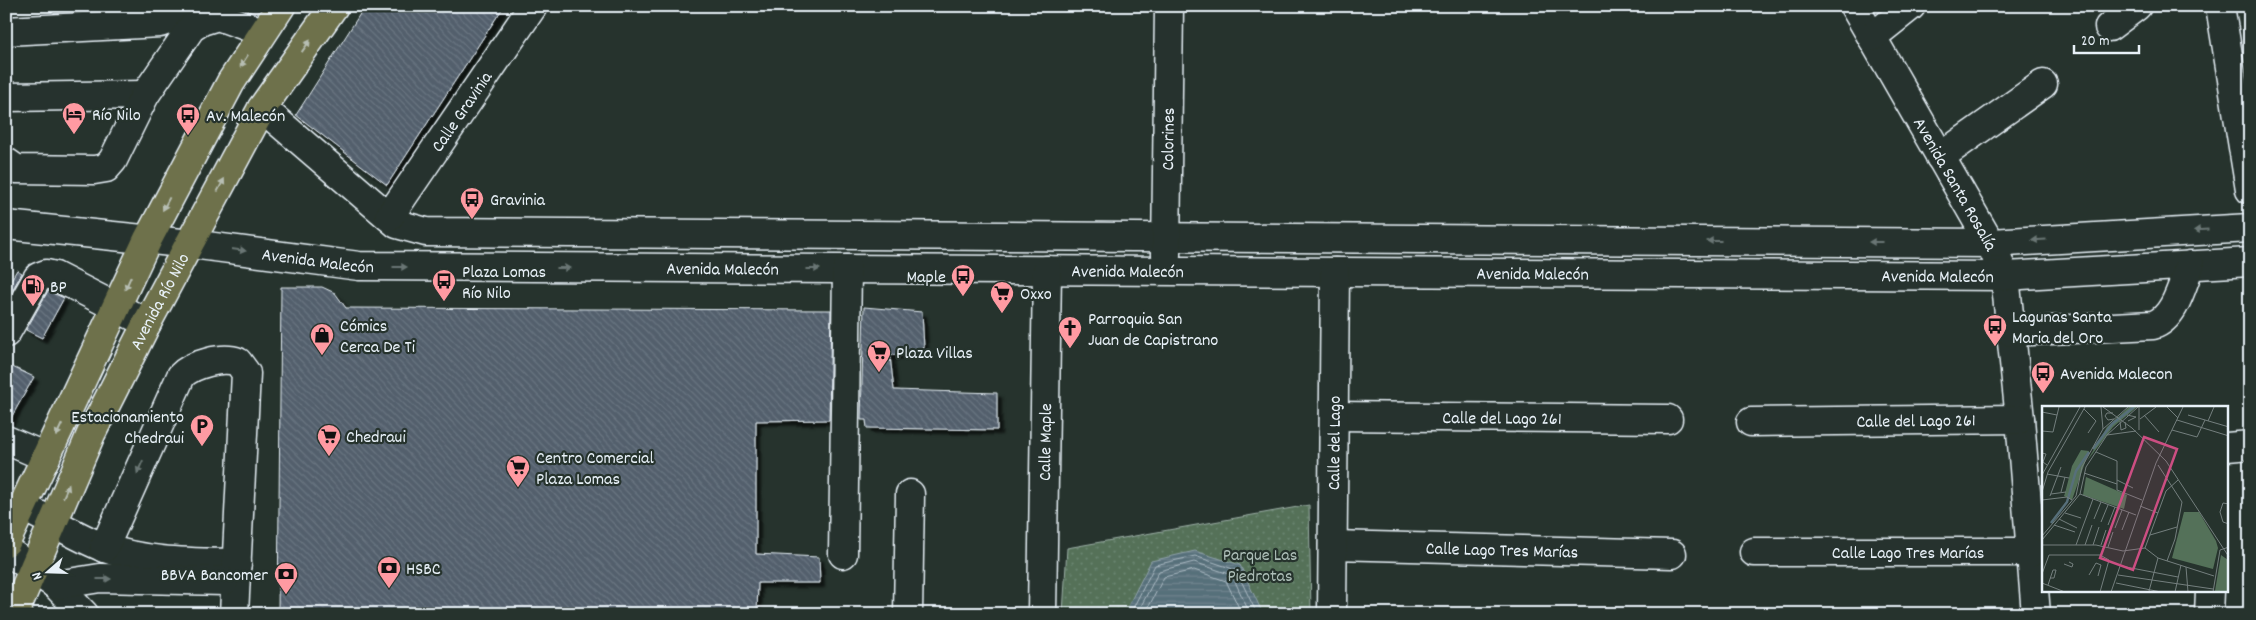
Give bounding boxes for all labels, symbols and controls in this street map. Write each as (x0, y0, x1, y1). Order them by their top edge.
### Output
scale bar (2074, 22, 2138, 54)
text: 20 m (2081, 31, 2109, 53)
one-way arrow (301, 40, 311, 53)
one-way arrow (239, 55, 248, 68)
street label: Calle Gravinia (427, 67, 500, 158)
hotel icon: Río Nilo (61, 101, 87, 135)
bus stop icon: Av. Malecón (175, 102, 201, 136)
place label: Río Nilo (92, 104, 141, 129)
place label: Av. Malecón (206, 105, 285, 130)
street label: Colorines (1157, 107, 1183, 171)
street label: Avenida Santa Rosalía (1905, 113, 2002, 256)
one-way arrow (217, 178, 226, 192)
bus stop icon: Gravinia (459, 186, 485, 220)
place label: Gravinia (490, 189, 546, 214)
one-way arrow (162, 197, 170, 212)
one-way arrow (2193, 227, 2209, 235)
one-way arrow (2031, 236, 2047, 244)
one-way arrow (1706, 237, 1722, 245)
one-way arrow (1868, 238, 1884, 246)
street label: Avenida Malecón (260, 243, 374, 281)
one-way arrow (231, 246, 247, 254)
street label: Avenida Río Nilo (125, 249, 197, 355)
street label: Avenida Malecón (666, 258, 779, 284)
street label: Avenida Malecón (1071, 260, 1184, 286)
place label: Plaza Lomas Río Nilo (462, 261, 546, 307)
one-way arrow (393, 263, 409, 271)
bus stop icon: Maple (950, 263, 976, 297)
street label: Avenida Malecón (1476, 263, 1589, 288)
one-way arrow (555, 264, 571, 272)
one-way arrow (805, 265, 821, 273)
street label: Avenida Malecón (1881, 265, 1994, 291)
place label: Maple (907, 266, 946, 291)
bus stop icon: Plaza Lomas Río Nilo (431, 268, 457, 302)
fuel station icon: BP (20, 273, 46, 307)
place label: BP (50, 276, 67, 301)
one-way arrow (124, 276, 132, 290)
supermarket icon: Oxxo (989, 280, 1015, 314)
place label: Oxxo (1020, 283, 1052, 308)
place label: Lagunas Santa Maria del Oro (2012, 306, 2112, 352)
place label: Parroquia San Juan de Capistrano (1088, 308, 1218, 354)
bus stop icon: Lagunas Santa Maria del Oro (1982, 313, 2008, 347)
place label: Cómics Cerca De Ti (340, 315, 415, 361)
church icon: Parroquia San Juan de Capistrano (1057, 315, 1083, 349)
shop icon: Cómics Cerca De Ti (309, 322, 335, 356)
supermarket icon: Plaza Villas (866, 339, 892, 373)
place label: Plaza Villas (896, 342, 973, 367)
bus stop icon: Avenida Malecon (2030, 360, 2056, 394)
place label: Avenida Malecon (2060, 363, 2173, 388)
street label: Calle del Lago (1323, 396, 1349, 490)
street label: Calle Maple (1034, 403, 1060, 481)
place label: Estacionamiento Chedraui (71, 406, 184, 452)
inset map (2042, 406, 2228, 592)
street label: Calle del Lago 261 (1442, 407, 1562, 433)
street label: Calle del Lago 261 (1856, 409, 1976, 436)
parking icon: Estacionamiento Chedraui (189, 413, 215, 447)
one-way arrow (55, 423, 63, 437)
supermarket icon: Chedraui (316, 423, 342, 457)
place label: Chedraui (346, 426, 406, 451)
place label: Centro Comercial Plaza Lomas (536, 447, 654, 493)
supermarket icon: Centro Comercial Plaza Lomas (505, 454, 531, 488)
one-way arrow (136, 460, 144, 474)
one-way arrow (63, 484, 71, 498)
street label: Calle Lago Tres Marías (1425, 537, 1578, 567)
street label: Calle Lago Tres Marías (1832, 542, 1984, 567)
park label: Parque Las Piedrotas (1223, 544, 1297, 590)
north arrow (22, 548, 72, 598)
bank icon: HSBC (376, 555, 402, 589)
place label: HSBC (406, 558, 441, 583)
bank icon: BBVA Bancomer (273, 561, 299, 595)
place label: BBVA Bancomer (161, 564, 268, 589)
text: N (27, 569, 48, 582)
one-way arrow (96, 575, 112, 583)

